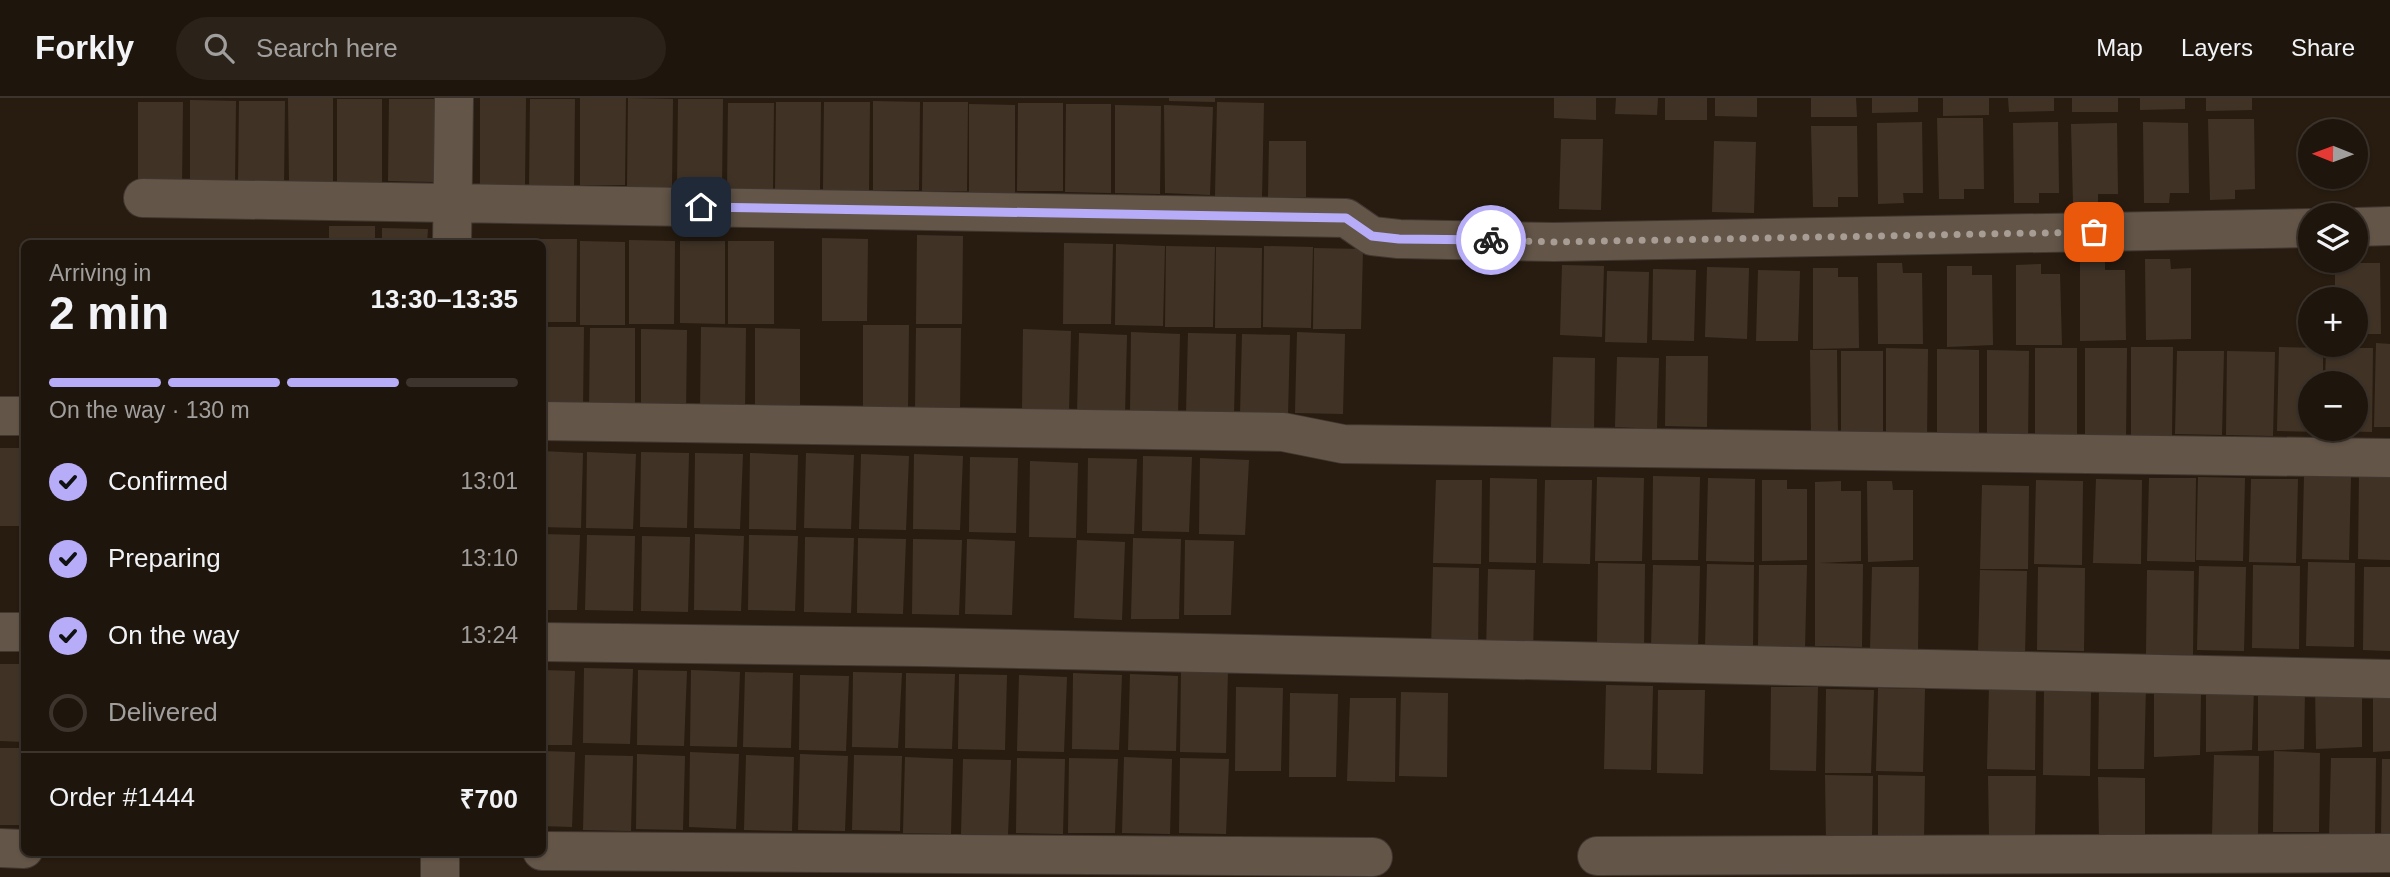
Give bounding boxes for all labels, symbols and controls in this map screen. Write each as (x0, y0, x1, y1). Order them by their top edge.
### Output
search box (176, 17, 666, 80)
text: Forkly (35, 29, 134, 66)
icon: search (200, 29, 238, 67)
text: Search here (256, 33, 398, 63)
text: Map (2096, 34, 2143, 61)
text: Layers (2181, 34, 2253, 61)
text: Share (2291, 34, 2355, 61)
north arrow (2298, 119, 2368, 189)
map controls (2298, 119, 2368, 441)
pin (671, 177, 731, 237)
icon: home (682, 188, 720, 226)
pin (2064, 202, 2124, 262)
button: layers (2298, 203, 2368, 273)
courier (1456, 205, 1526, 275)
icon: bag (2075, 213, 2113, 251)
icon: bike (1472, 221, 1510, 259)
text: Arriving in (49, 260, 151, 286)
text: 13:30–13:35 (371, 284, 518, 314)
text: 2 min (49, 287, 169, 339)
button: + (2298, 287, 2368, 357)
button: − (2298, 371, 2368, 441)
text: On the way · 130 m (49, 397, 250, 423)
icon: check (49, 463, 87, 501)
text: Confirmed (108, 466, 228, 496)
text: 13:01 (460, 468, 518, 494)
icon: check (49, 540, 87, 578)
text: Preparing (108, 543, 221, 573)
text: 13:10 (460, 545, 518, 571)
icon: check (49, 617, 87, 655)
text: On the way (108, 620, 240, 650)
text: 13:24 (460, 622, 518, 648)
text: Delivered (108, 697, 218, 727)
text: Order #1444 (49, 782, 195, 812)
text: ₹700 (460, 784, 518, 814)

